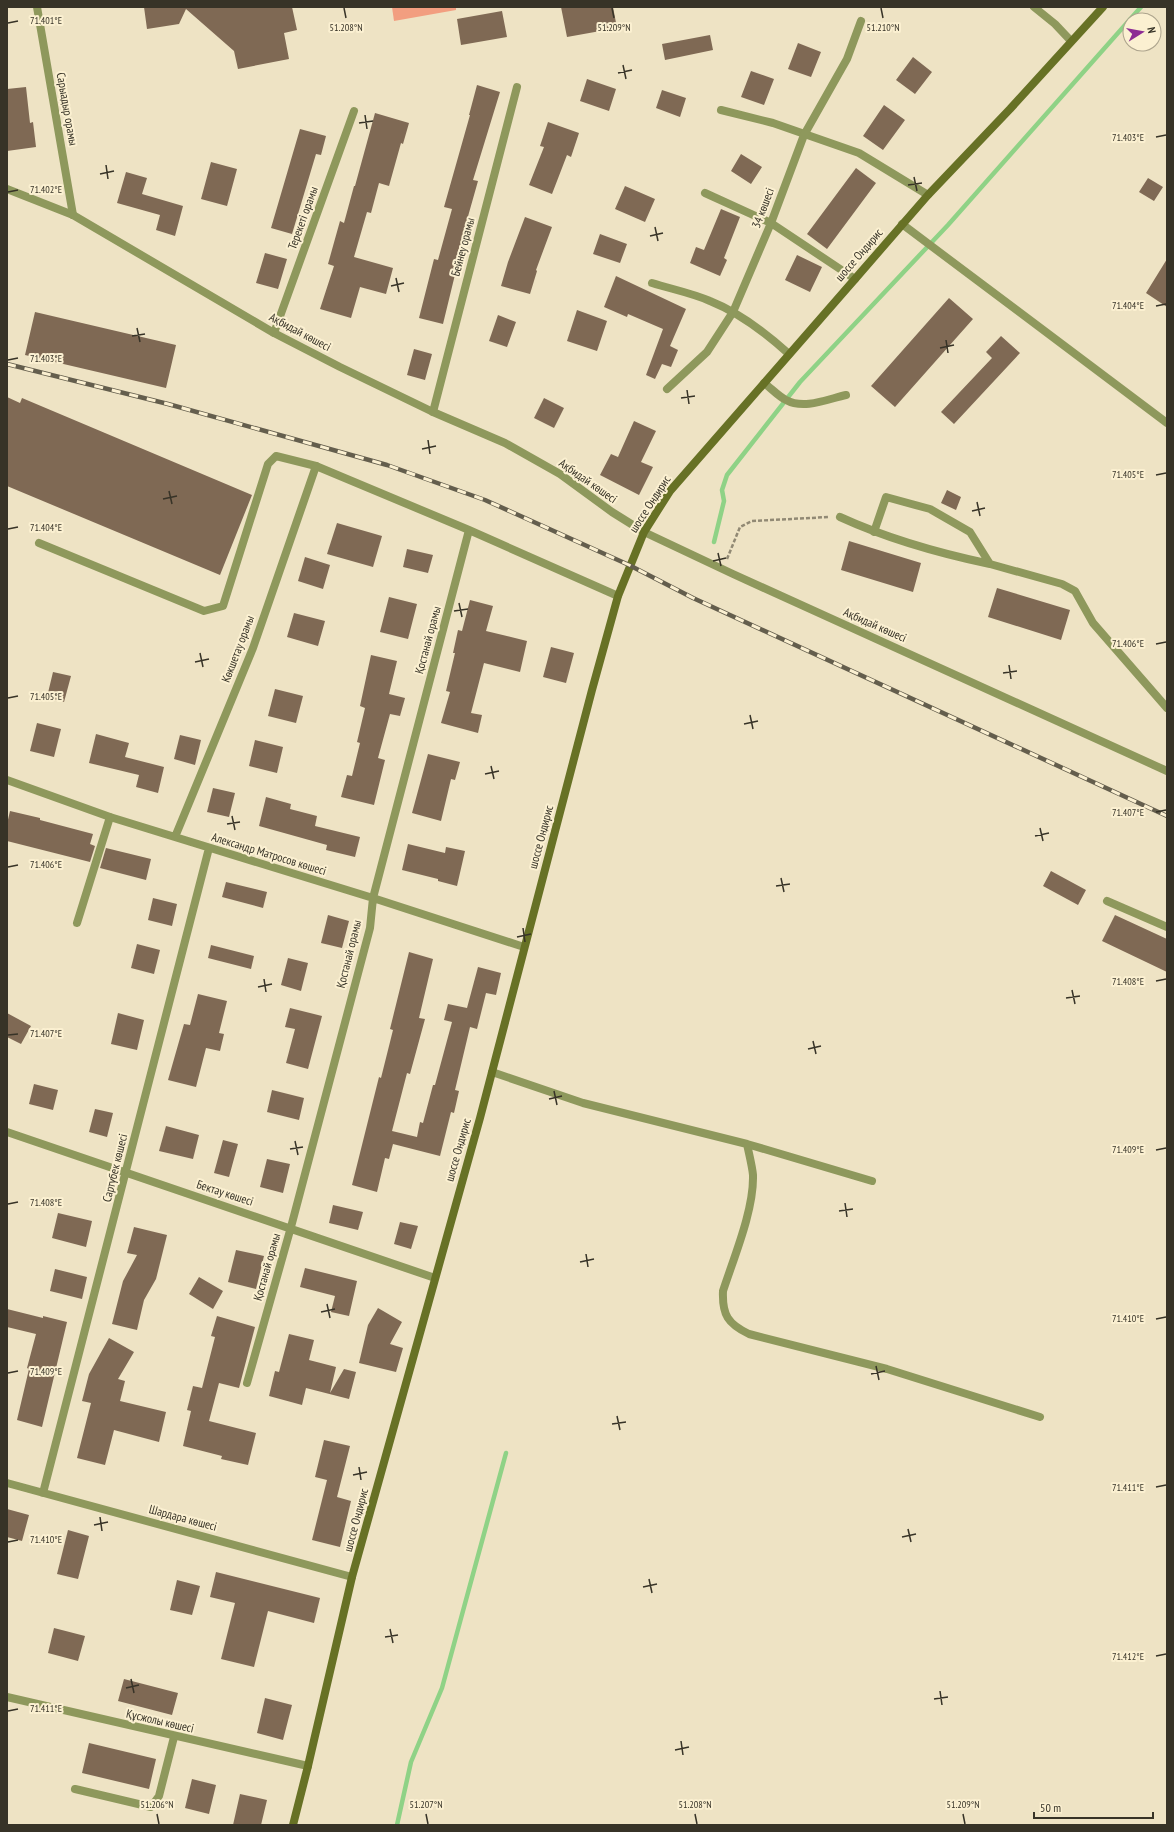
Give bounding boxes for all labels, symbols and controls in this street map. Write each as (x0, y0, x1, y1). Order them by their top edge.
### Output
north arrow (1122, 12, 1162, 52)
text: 71.401°E (30, 14, 62, 27)
text: 51.208°N (329, 21, 363, 34)
text: 51.209°N (597, 21, 631, 34)
text: 51.210°N (866, 21, 900, 34)
text: N (1144, 26, 1159, 34)
street label: Сарыадыр орамы (54, 71, 81, 147)
text: 71.403°E (1112, 131, 1144, 144)
text: 71.402°E (30, 183, 62, 196)
street label: Терекеті орамы (284, 184, 321, 251)
street label: 34 көшесі (748, 186, 777, 230)
street label: Бейнеу орамы (447, 216, 478, 278)
street label: шоссе Ондирис (832, 225, 886, 284)
text: 71.404°E (1112, 299, 1144, 312)
street label: Ақбидай көшесі (267, 309, 334, 354)
text: 71.403°E (30, 352, 62, 365)
street label: Ақбидай көшесі (556, 455, 620, 506)
text: 71.405°E (1112, 468, 1144, 481)
street label: шоссе Ондирис (626, 472, 674, 535)
text: 71.404°E (30, 521, 62, 534)
street label: Қостанай орамы (411, 604, 444, 675)
street label: Ақбидай көшесі (841, 604, 909, 645)
street label: Көкшетау орамы (218, 613, 257, 684)
text: 71.406°E (1112, 637, 1144, 650)
text: 71.405°E (30, 690, 62, 703)
street label: шоссе Ондирис (525, 803, 556, 870)
text: 71.407°E (1112, 806, 1144, 819)
street label: Александр Матросов көшесі (210, 829, 328, 878)
text: 71.406°E (30, 858, 62, 871)
street label: Қостанай орамы (333, 918, 364, 989)
text: 71.408°E (1112, 975, 1144, 988)
text: 71.407°E (30, 1027, 62, 1040)
street label: шоссе Ондирис (441, 1116, 474, 1183)
street label: Сартүбек көшесі (99, 1132, 130, 1204)
text: 71.409°E (1112, 1143, 1144, 1156)
street label: Бектау көшесі (195, 1176, 255, 1209)
text: 71.408°E (30, 1196, 62, 1209)
street label: Қостанай орамы (250, 1231, 283, 1302)
text: 71.410°E (1112, 1312, 1144, 1325)
text: 71.409°E (30, 1365, 62, 1378)
text: 71.411°E (1112, 1481, 1144, 1494)
street label: шоссе Ондирис (340, 1486, 371, 1553)
street label: Шардара көшесі (148, 1501, 219, 1534)
text: 71.410°E (30, 1533, 62, 1546)
text: 71.412°E (1112, 1650, 1144, 1663)
text: 71.411°E (30, 1702, 62, 1715)
street label: Құсжолы көшесі (125, 1705, 195, 1736)
scale bar (1034, 1794, 1153, 1820)
text: 51.206°N (140, 1798, 174, 1811)
text: 51.207°N (409, 1798, 443, 1811)
text: 51.208°N (678, 1798, 712, 1811)
text: 51.209°N (946, 1798, 980, 1811)
text: 50 m (1040, 1800, 1061, 1815)

